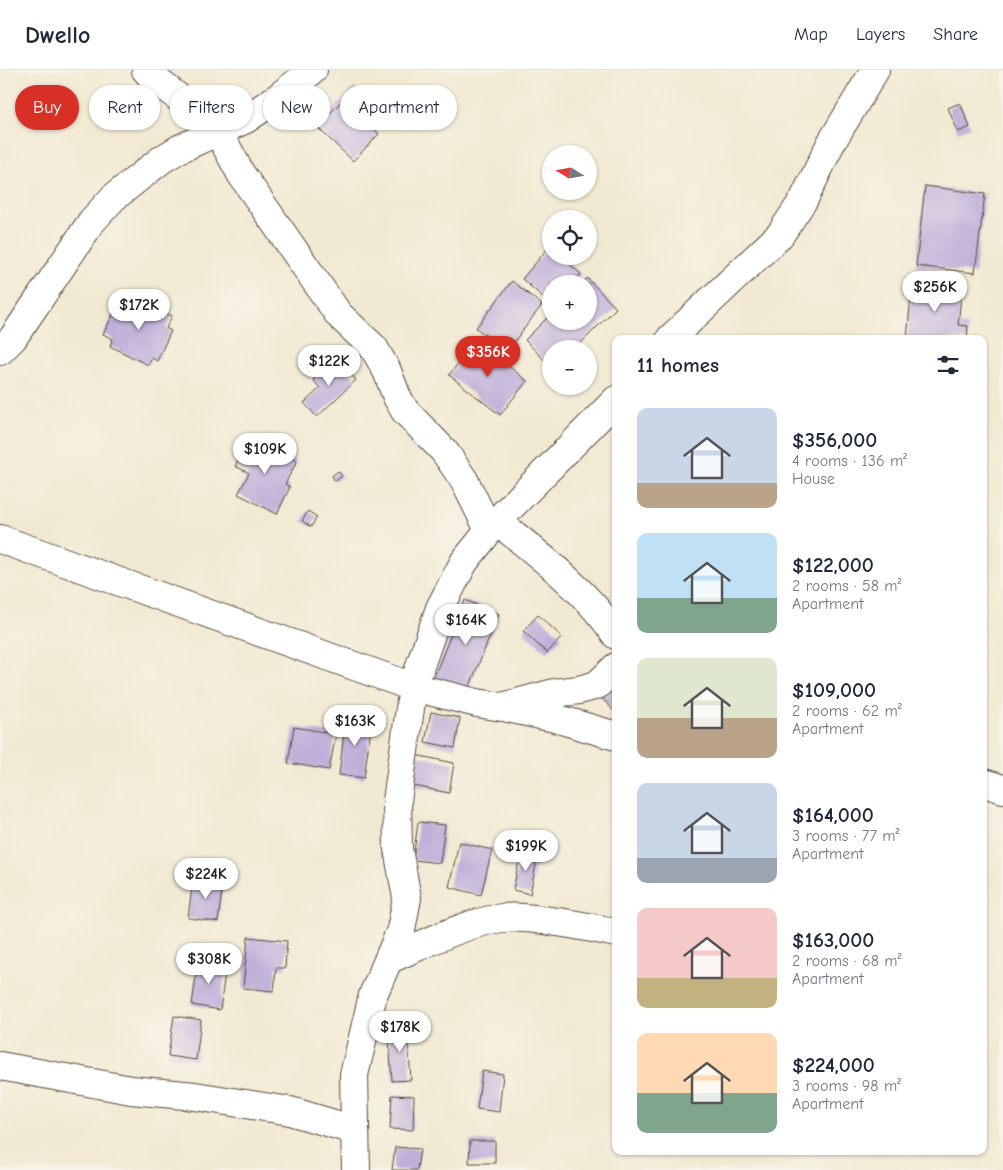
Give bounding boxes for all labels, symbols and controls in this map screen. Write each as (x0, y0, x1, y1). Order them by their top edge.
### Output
text: Dwello (25, 21, 90, 49)
text: Map (794, 24, 828, 45)
text: Layers (856, 24, 905, 45)
text: Share (933, 24, 978, 45)
chip: Buy (15, 85, 79, 130)
chip: Rent (89, 85, 160, 130)
chip: Filters (170, 85, 253, 130)
chip: New (263, 85, 330, 130)
chip: Apartment (340, 85, 457, 130)
north arrow (542, 145, 598, 200)
map controls (542, 145, 597, 395)
button: locate (542, 210, 597, 265)
pin: $256K (900, 270, 970, 313)
button: + (542, 275, 597, 330)
text: $256K (913, 278, 957, 296)
pin: $172K (104, 288, 174, 331)
text: $172K (119, 296, 159, 314)
pin: $356K (453, 336, 523, 378)
button: − (542, 340, 597, 395)
text: $356K (466, 343, 510, 361)
pin: $122K (294, 344, 364, 387)
icon: filters (934, 351, 962, 379)
text: $122K (309, 352, 349, 370)
text: 11 homes (637, 353, 719, 377)
icon: home (677, 428, 737, 488)
text: $356,000 (792, 428, 877, 452)
pin: $109K (230, 432, 300, 475)
text: $109K (244, 440, 286, 458)
text: 4 rooms · 136 m² (792, 452, 907, 470)
text: House (792, 470, 835, 488)
icon: home (677, 553, 737, 613)
text: $122,000 (792, 553, 874, 577)
text: 2 rooms · 58 m² (792, 577, 902, 595)
text: Apartment (792, 595, 864, 613)
pin: $164K (431, 604, 501, 646)
text: $164K (446, 611, 486, 629)
icon: home (677, 678, 737, 738)
text: $109,000 (792, 678, 876, 702)
text: 2 rooms · 62 m² (792, 702, 902, 720)
pin: $163K (320, 704, 390, 747)
text: $163K (334, 712, 376, 730)
text: Apartment (792, 720, 864, 738)
icon: home (677, 803, 737, 863)
text: $164,000 (792, 803, 874, 827)
text: 3 rooms · 77 m² (792, 827, 900, 845)
pin: $199K (491, 830, 561, 872)
text: $199K (505, 837, 547, 855)
text: Apartment (792, 845, 864, 863)
pin: $224K (171, 858, 241, 900)
text: $224K (185, 865, 227, 883)
icon: home (677, 928, 737, 988)
text: $163,000 (792, 928, 874, 952)
pin: $308K (174, 942, 244, 985)
text: $308K (187, 950, 231, 968)
text: 2 rooms · 68 m² (792, 952, 902, 970)
text: Apartment (792, 970, 864, 988)
pin: $178K (365, 1010, 435, 1053)
text: $178K (380, 1018, 420, 1036)
icon: home (677, 1053, 737, 1113)
text: $224,000 (792, 1053, 875, 1077)
text: 3 rooms · 98 m² (792, 1077, 901, 1095)
text: Apartment (792, 1095, 864, 1113)

